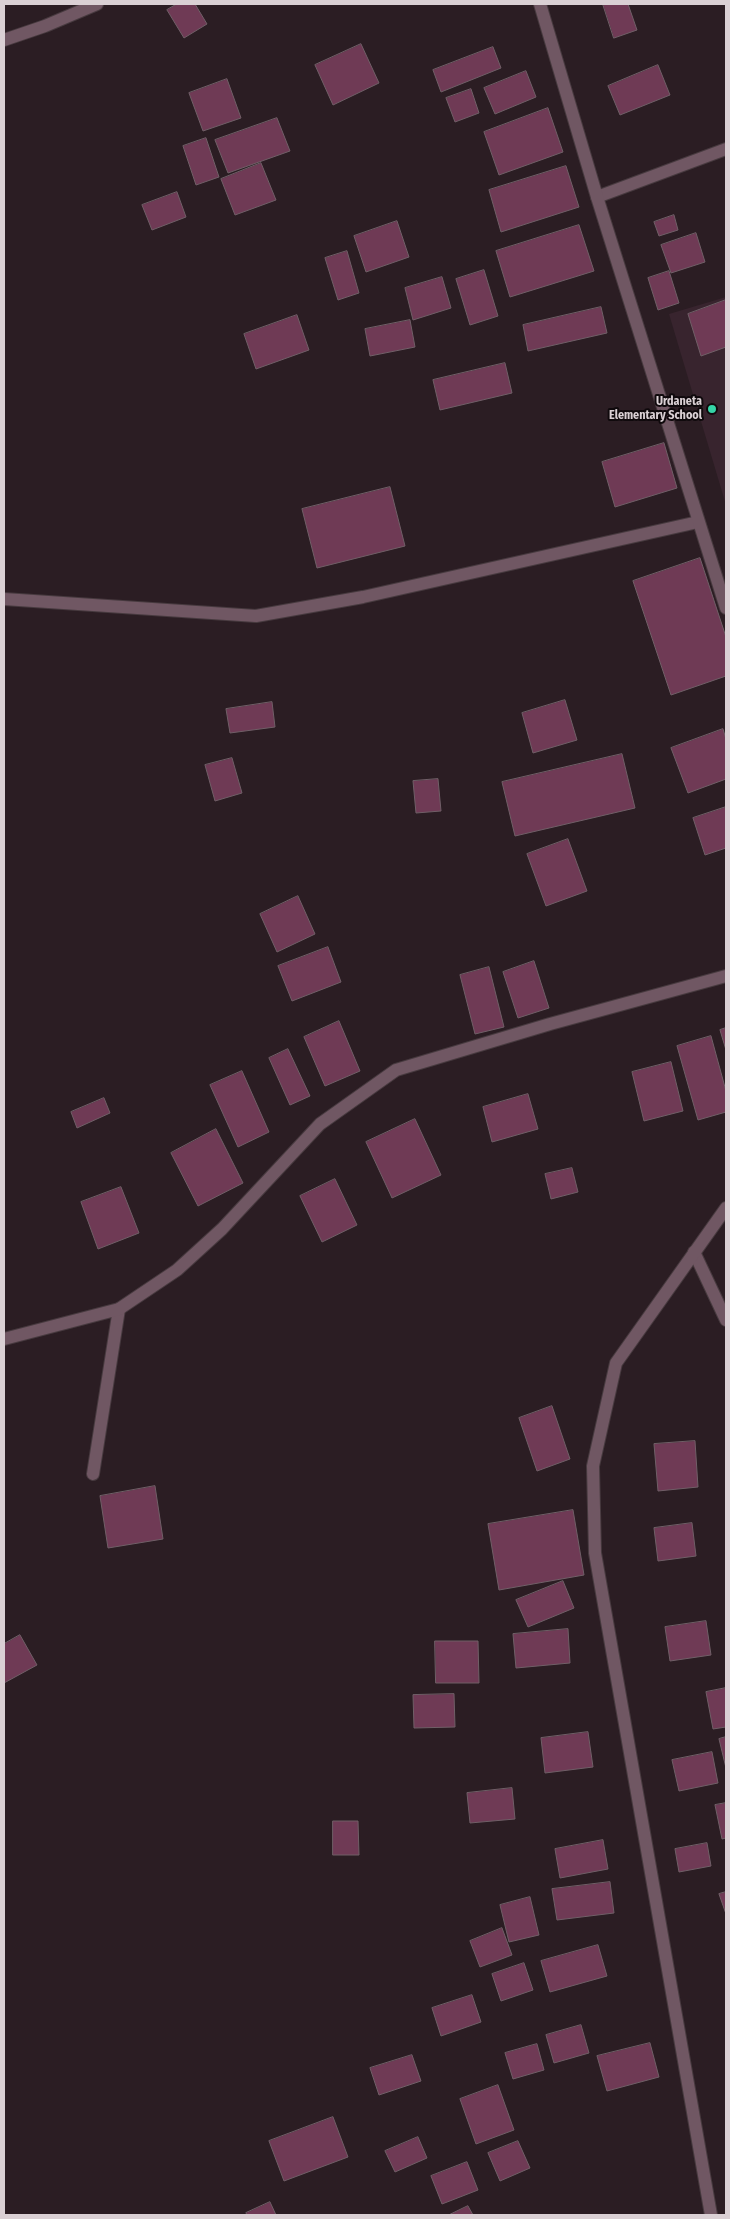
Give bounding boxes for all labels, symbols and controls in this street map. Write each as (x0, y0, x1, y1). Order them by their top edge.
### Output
place label: Urdaneta Elementary School (609, 395, 702, 423)
marker: Urdaneta Elementary School (706, 403, 718, 415)

